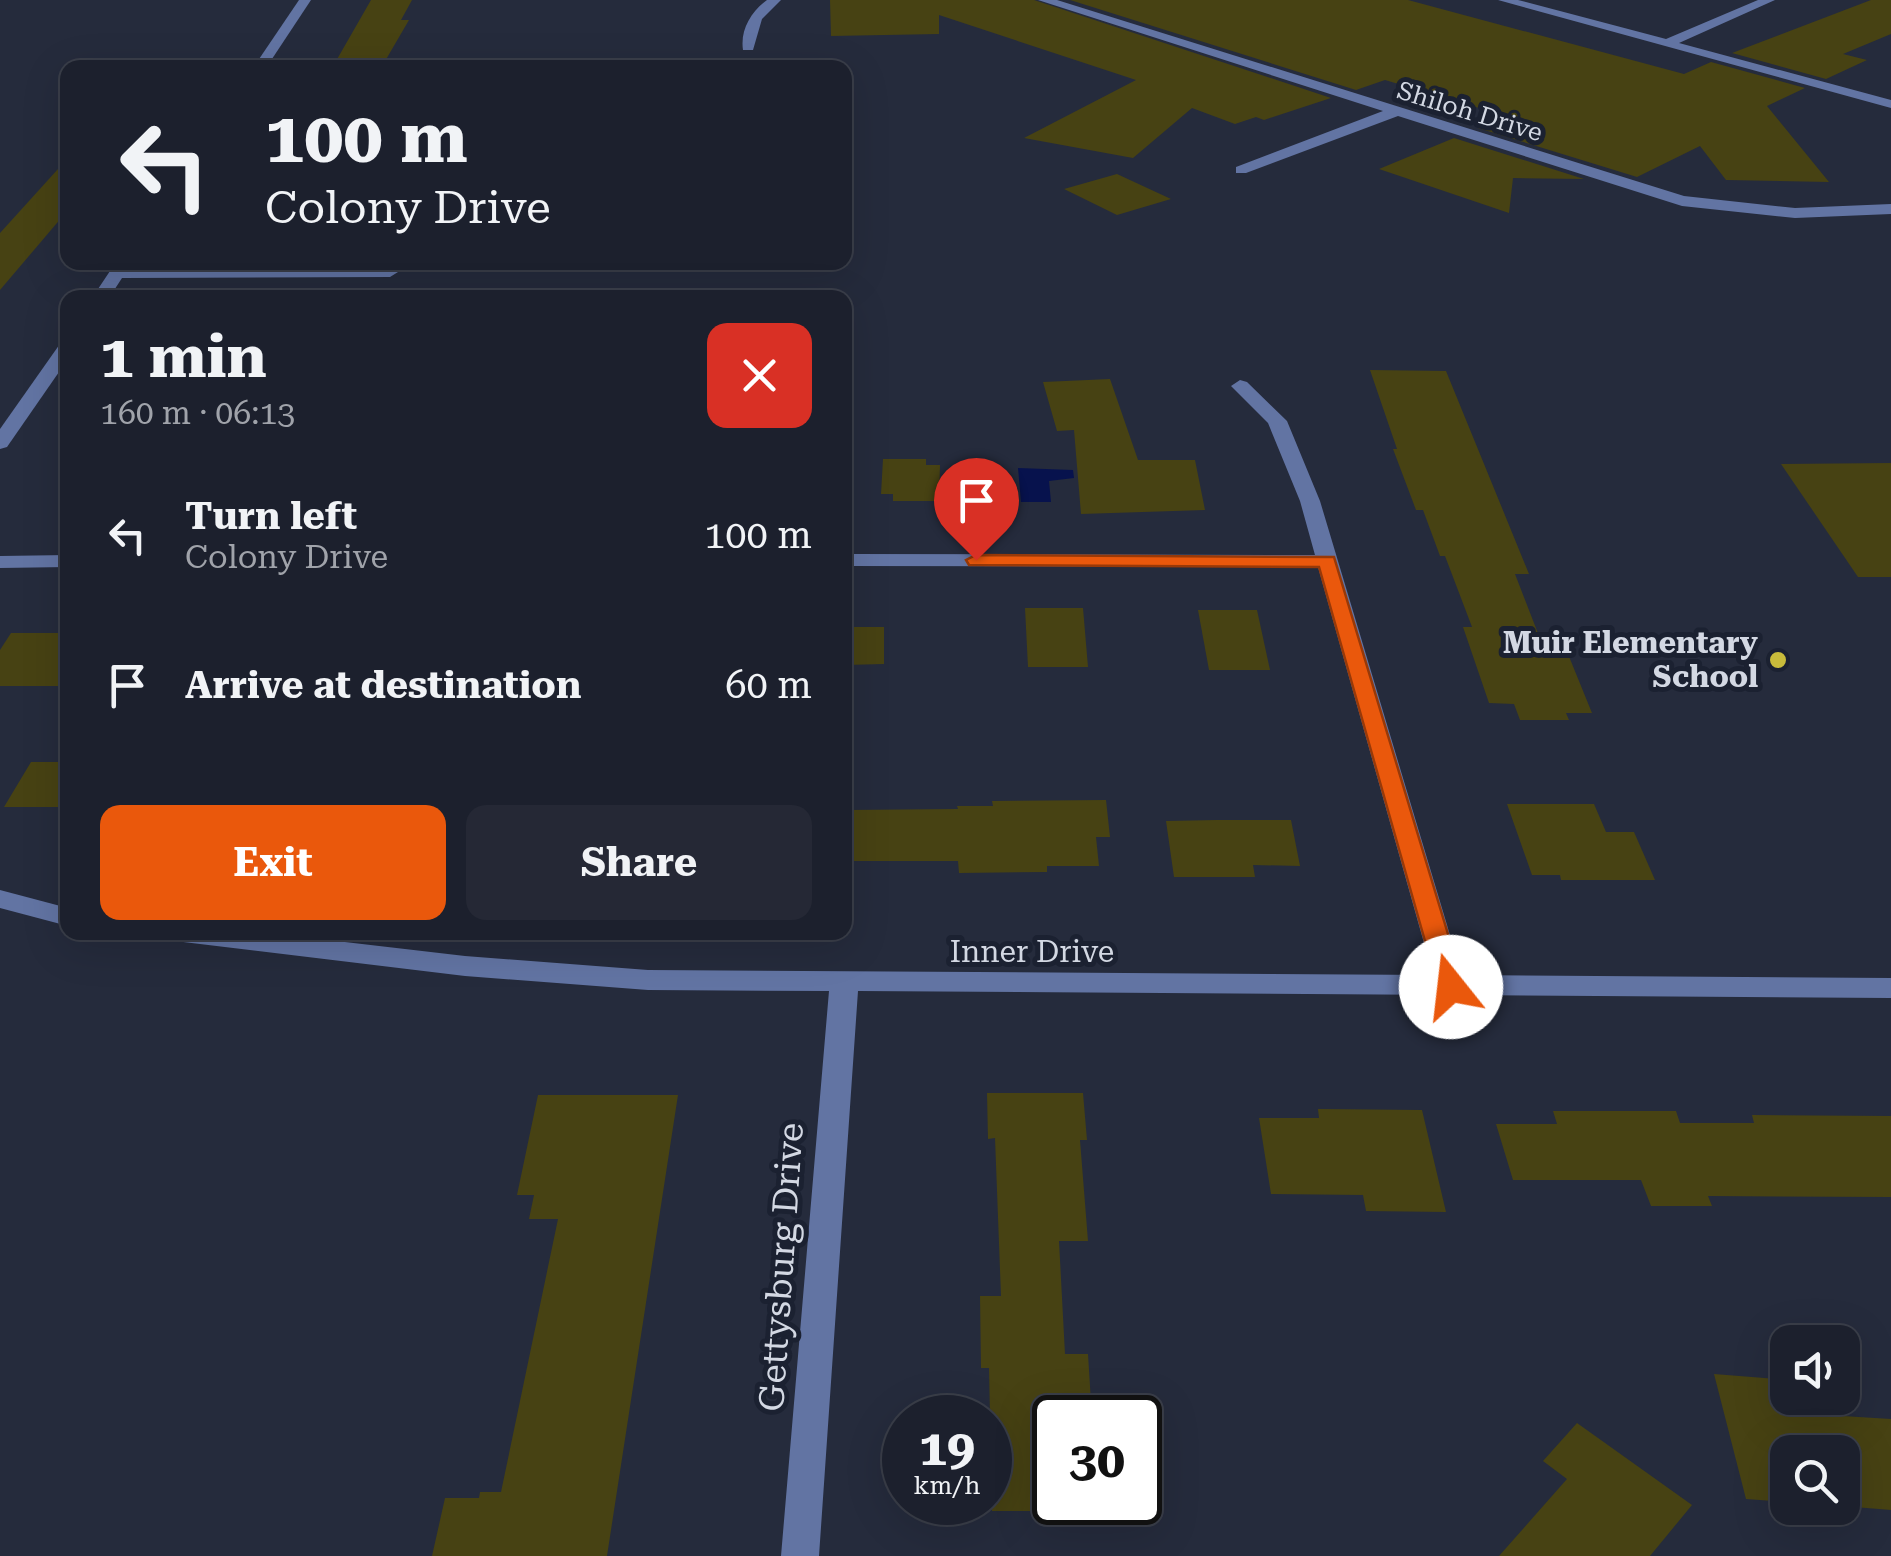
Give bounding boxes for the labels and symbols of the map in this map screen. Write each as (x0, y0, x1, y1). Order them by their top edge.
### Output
street label: Shiloh Drive (1394, 76, 1546, 147)
pin (934, 458, 1019, 561)
place label: Muir Elementary School (1503, 625, 1758, 694)
marker: Muir Elementary School (1767, 649, 1789, 671)
street label: Inner Drive (950, 934, 1114, 969)
position arrow (1399, 935, 1503, 1039)
street label: Gettysburg Drive (751, 1121, 812, 1413)
speed limit sign: 30 (1032, 1395, 1162, 1525)

